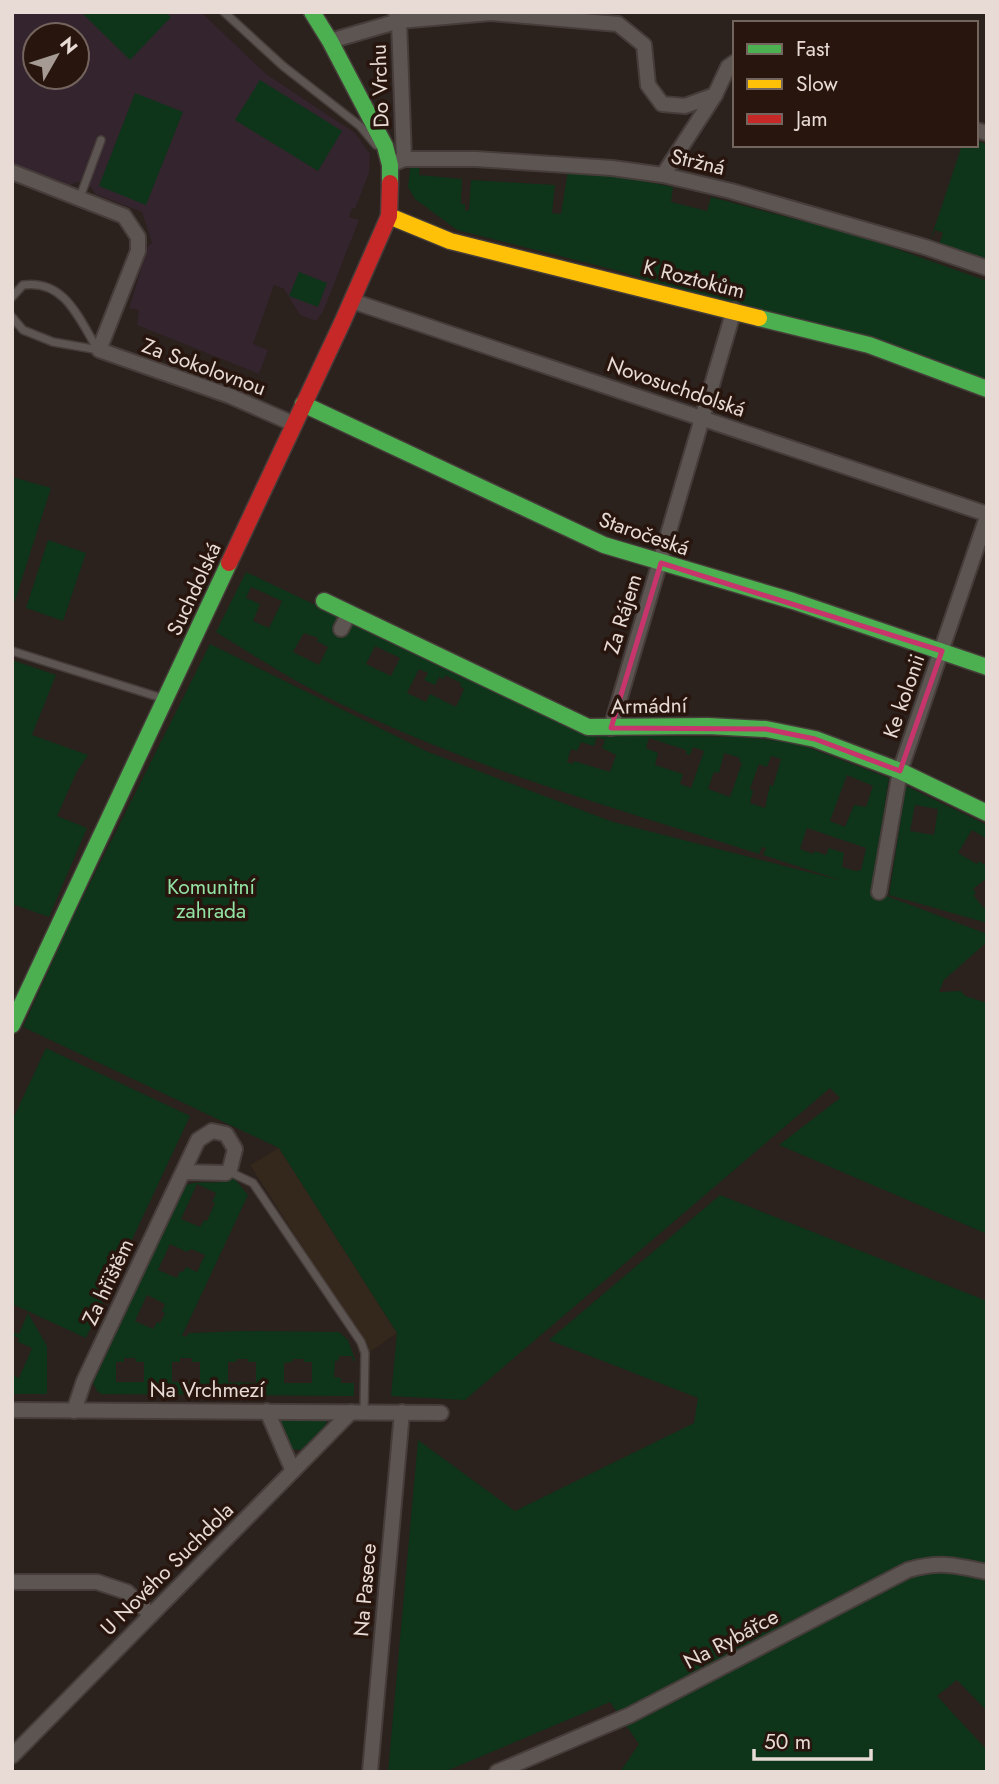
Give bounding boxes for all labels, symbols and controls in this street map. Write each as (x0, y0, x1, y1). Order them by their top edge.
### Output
north arrow (21, 21, 91, 91)
legend (733, 21, 978, 147)
text: N (54, 31, 84, 60)
text: Fast (796, 34, 829, 64)
street label: Do Vrchu (364, 44, 396, 128)
text: Slow (796, 69, 838, 99)
text: Jam (793, 104, 828, 134)
street label: Stržná (668, 141, 728, 183)
street label: K Roztokům (640, 252, 748, 306)
street label: Za Sokolovnou (138, 331, 270, 403)
street label: Novosuchdolská (603, 349, 749, 425)
street label: Staročeská (595, 505, 693, 563)
street label: Suchdolská (159, 537, 229, 641)
street label: Za Rájem (597, 570, 649, 658)
street label: Ke kolonii (876, 650, 932, 742)
street label: Armádní (611, 690, 689, 722)
park label: Komunitní zahrada (167, 872, 257, 926)
street label: Za hřištěm (75, 1234, 141, 1330)
street label: Na Vrchmezí (149, 1375, 266, 1405)
street label: U Nového Suchdola (94, 1496, 240, 1642)
street label: Na Pasece (346, 1542, 384, 1638)
street label: Na Rybářce (678, 1601, 784, 1677)
scale bar (754, 1718, 871, 1762)
text: 50 m (764, 1727, 811, 1757)

